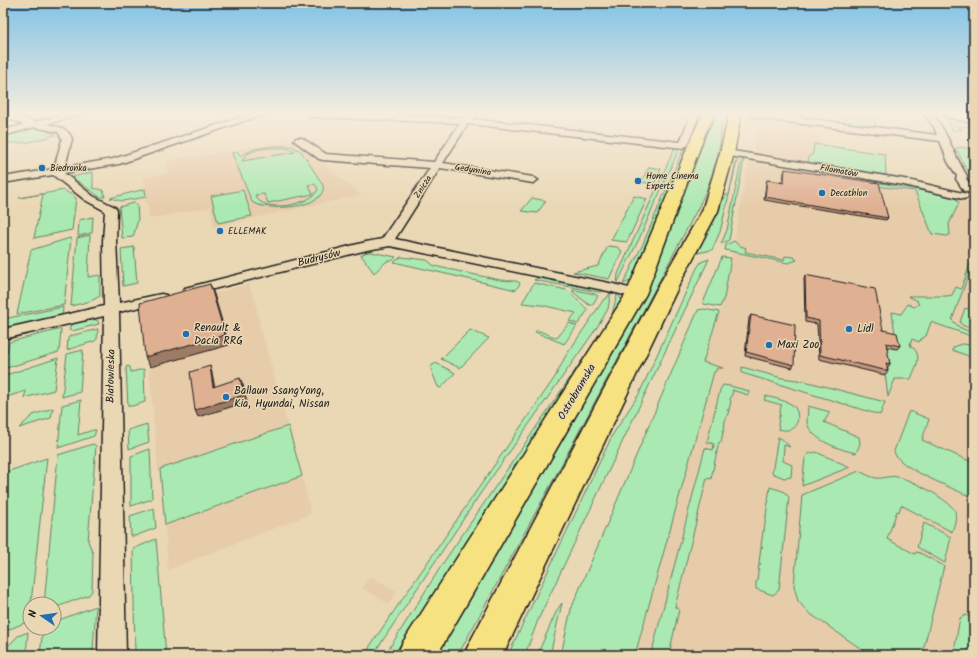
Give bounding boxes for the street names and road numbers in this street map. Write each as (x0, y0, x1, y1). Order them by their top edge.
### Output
street label: Gedymina (454, 160, 492, 180)
street label: Filomatów (819, 160, 860, 182)
street label: Znicza (410, 173, 436, 201)
street label: Budrysów (296, 244, 343, 272)
street label: Białowieska (102, 349, 120, 403)
street label: Ostrobramska (553, 361, 601, 423)

